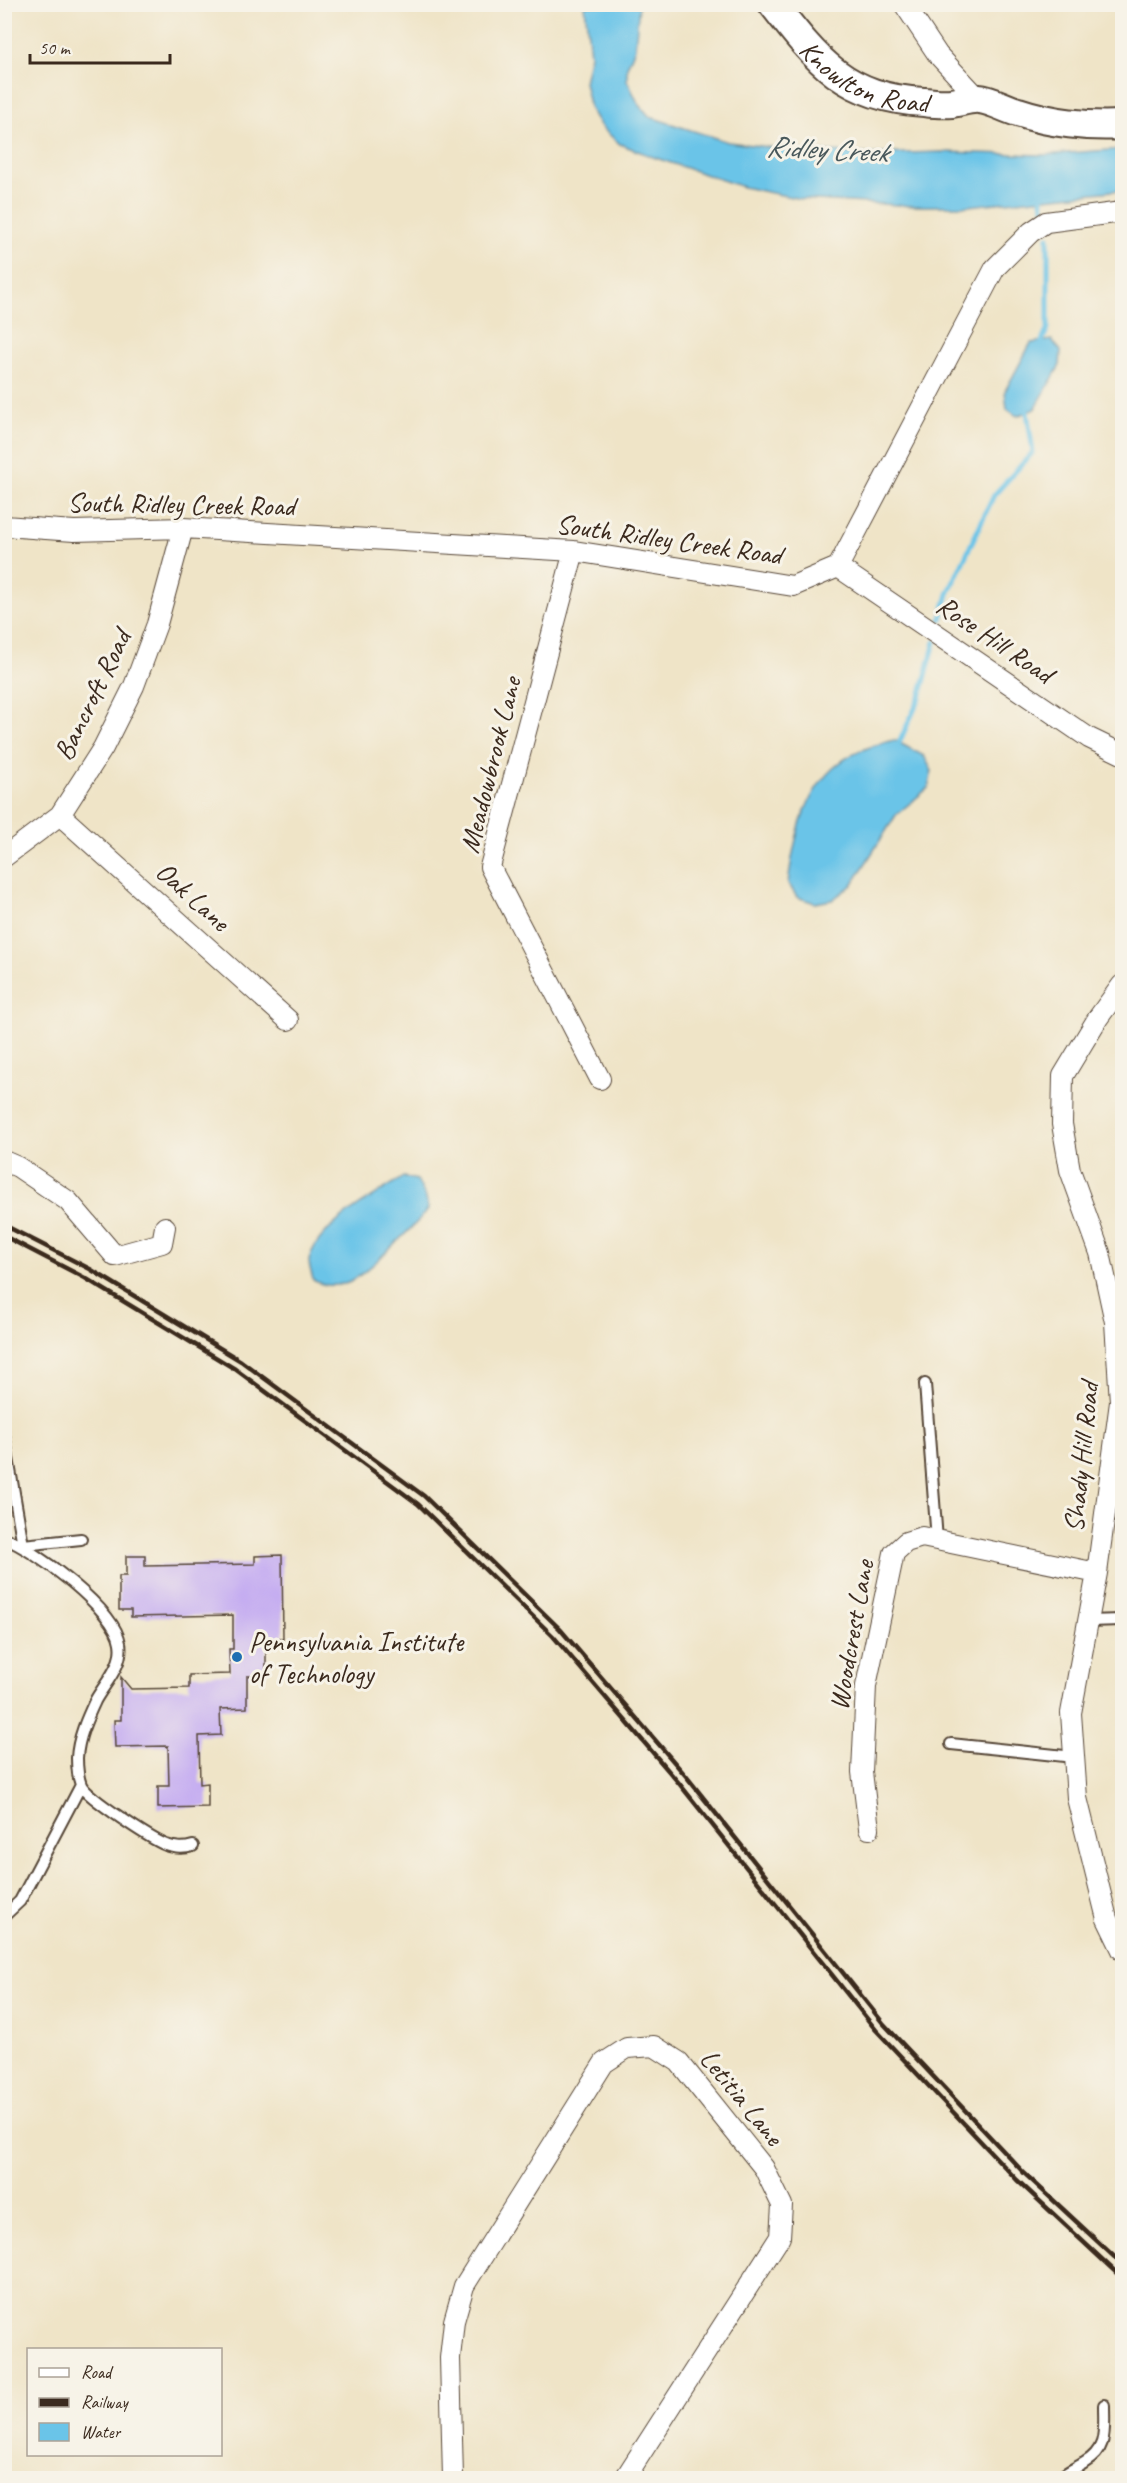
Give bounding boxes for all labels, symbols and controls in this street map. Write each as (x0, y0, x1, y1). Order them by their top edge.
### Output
scale bar (30, 27, 170, 65)
street label: Knowlton Road (793, 32, 934, 120)
text: 50 m (39, 37, 72, 59)
water label: Ridley Creek (765, 127, 894, 171)
street label: South Ridley Creek Road (67, 485, 299, 524)
street label: South Ridley Creek Road (554, 506, 788, 573)
street label: Rose Hill Road (930, 587, 1063, 693)
street label: Bancroft Road (46, 621, 140, 766)
street label: Meadowbrook Lane (451, 672, 529, 857)
street label: Oak Lane (149, 854, 239, 940)
street label: Shady Hill Road (1056, 1376, 1107, 1534)
street label: Woodcrest Lane (821, 1556, 882, 1713)
place label: Pennsylvania Institute of Technology (249, 1624, 465, 1691)
marker: Pennsylvania Institute of Technology (230, 1650, 244, 1664)
street label: Letitia Lane (693, 2042, 793, 2154)
legend (27, 2348, 222, 2456)
text: Road (81, 2361, 114, 2383)
text: Railway (81, 2391, 129, 2413)
text: Water (81, 2421, 122, 2443)

